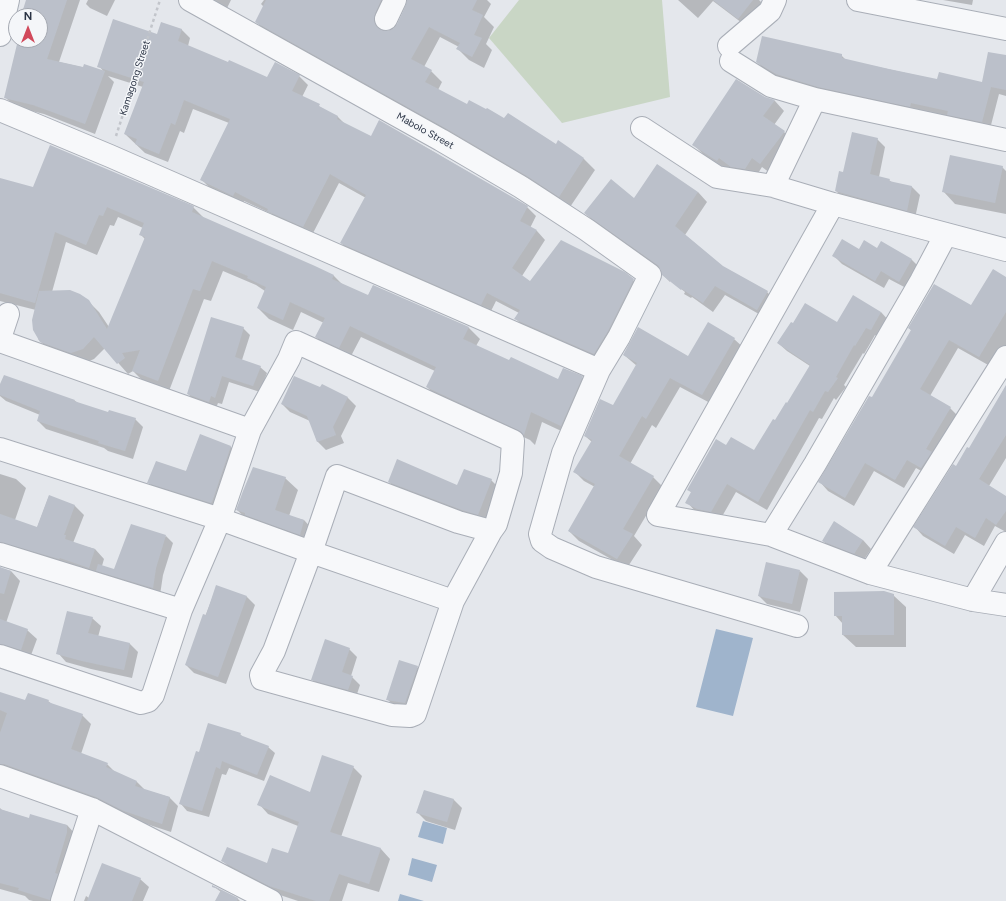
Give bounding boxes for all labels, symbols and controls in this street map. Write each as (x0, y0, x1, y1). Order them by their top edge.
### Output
north arrow (8, 8, 48, 48)
text: N (24, 10, 32, 23)
street label: Kamagong Street (117, 39, 153, 117)
street label: Mabolo Street (394, 110, 456, 152)

